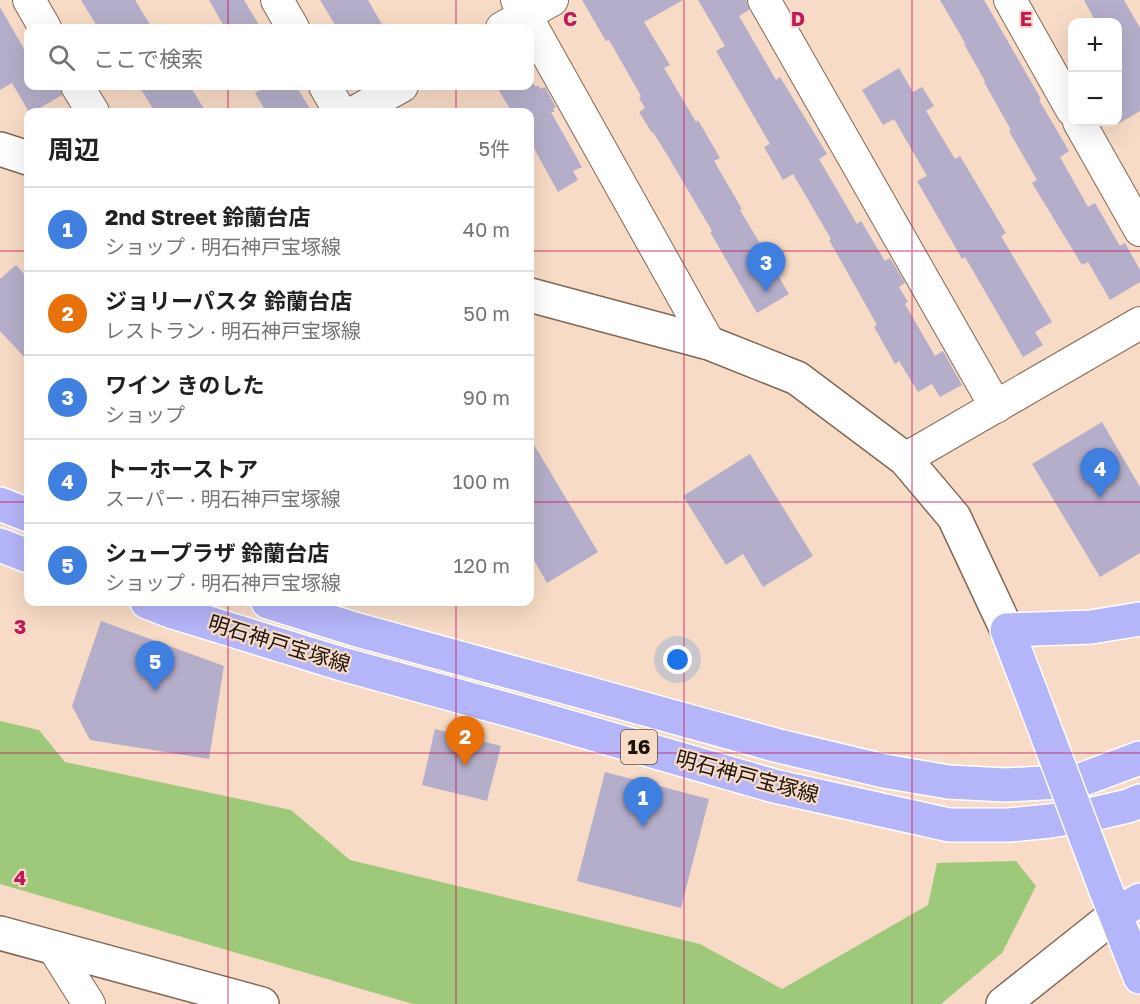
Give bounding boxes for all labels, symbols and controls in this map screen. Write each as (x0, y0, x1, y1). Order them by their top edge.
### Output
text: C (563, 6, 577, 30)
text: D (791, 6, 805, 30)
text: E (1020, 6, 1032, 30)
map controls (1068, 18, 1122, 126)
button: + (1068, 18, 1122, 72)
search box (24, 24, 534, 90)
icon: search (45, 41, 78, 74)
text: ここで検索 (93, 45, 203, 72)
button: − (1068, 72, 1122, 126)
text: 周辺 (48, 134, 100, 165)
text: 5件 (478, 136, 510, 160)
text: 2nd Street 鈴蘭台店 (105, 203, 310, 230)
text: 1 (62, 217, 73, 241)
text: 40 m (463, 217, 510, 241)
text: ショップ · 明石神戸宝塚線 (105, 234, 341, 258)
pin: 3 (746, 242, 786, 292)
text: ジョリーパスタ 鈴蘭台店 (105, 287, 352, 314)
text: 2 (61, 301, 74, 325)
text: 50 m (463, 301, 510, 325)
text: レストラン · 明石神戸宝塚線 (105, 318, 361, 342)
text: ワイン きのした (105, 371, 265, 398)
text: 3 (61, 385, 74, 409)
text: 90 m (463, 385, 510, 409)
text: ショップ (105, 402, 185, 426)
pin: 4 (1080, 448, 1120, 498)
text: トーホーストア (105, 455, 258, 482)
text: 4 (61, 469, 74, 493)
text: 100 m (453, 469, 510, 493)
text: スーパー · 明石神戸宝塚線 (105, 486, 341, 510)
text: シュープラザ 鈴蘭台店 (105, 539, 329, 566)
text: 5 (61, 553, 74, 577)
text: 120 m (454, 553, 510, 577)
text: ショップ · 明石神戸宝塚線 (105, 570, 341, 594)
street label: 明石神戸宝塚線 (205, 609, 353, 677)
text: 3 (14, 614, 26, 638)
pin: 5 (136, 642, 174, 691)
your location (663, 645, 692, 674)
pin: 2 (446, 716, 484, 766)
road number: 16 (621, 730, 657, 764)
street label: 明石神戸宝塚線 (673, 744, 822, 808)
pin: 1 (624, 778, 662, 827)
text: 4 (14, 865, 26, 889)

